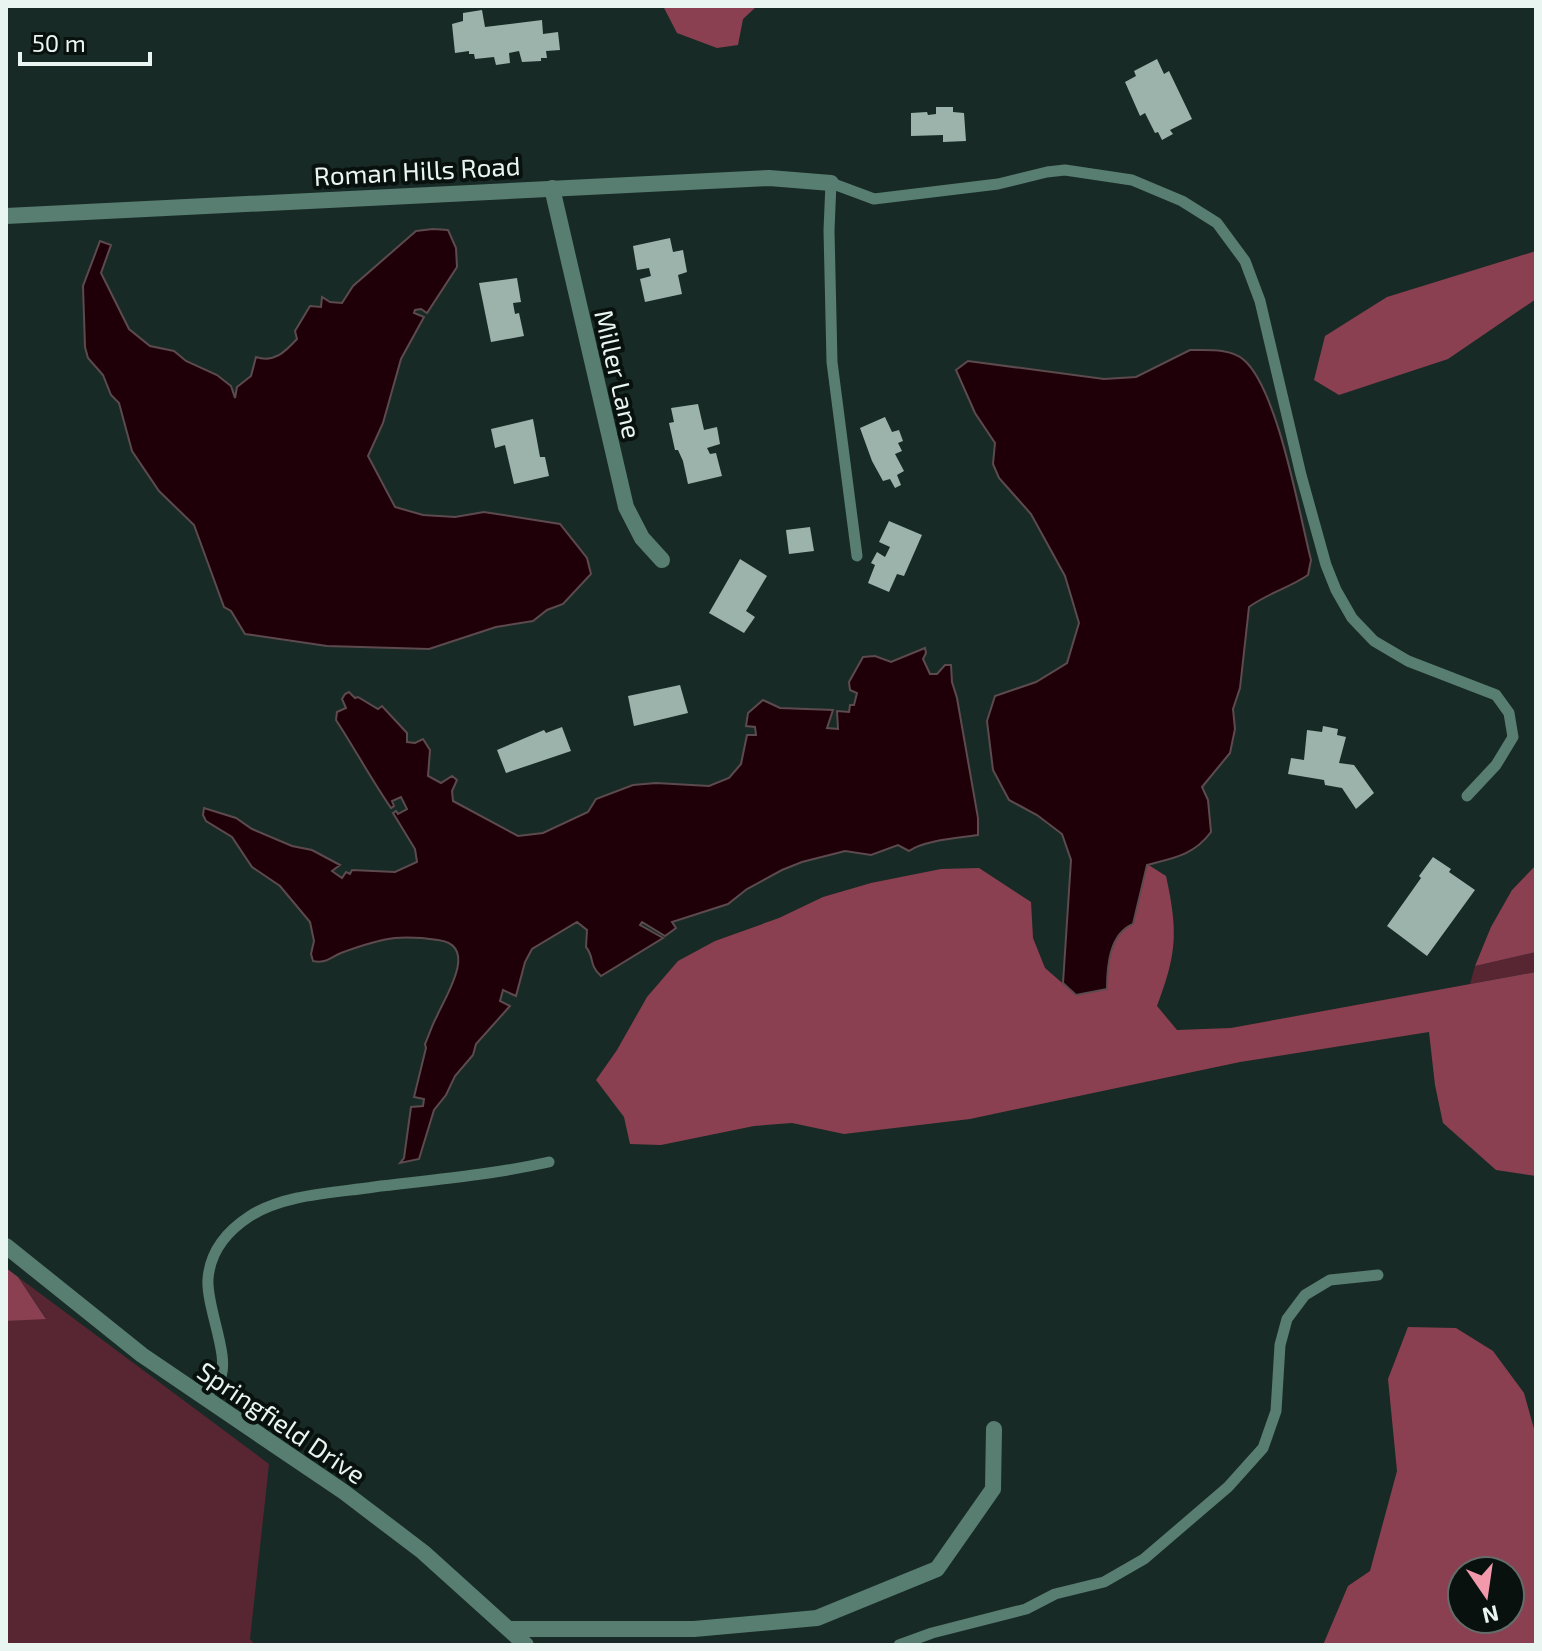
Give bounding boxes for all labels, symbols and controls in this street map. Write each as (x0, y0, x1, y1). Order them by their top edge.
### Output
scale bar (20, 16, 150, 66)
text: 50 m (32, 28, 86, 57)
street label: Roman Hills Road (313, 149, 521, 191)
street label: Miller Lane (589, 307, 649, 441)
street label: Springfield Drive (192, 1354, 372, 1490)
north arrow (1446, 1555, 1526, 1635)
text: N (1480, 1601, 1501, 1630)

